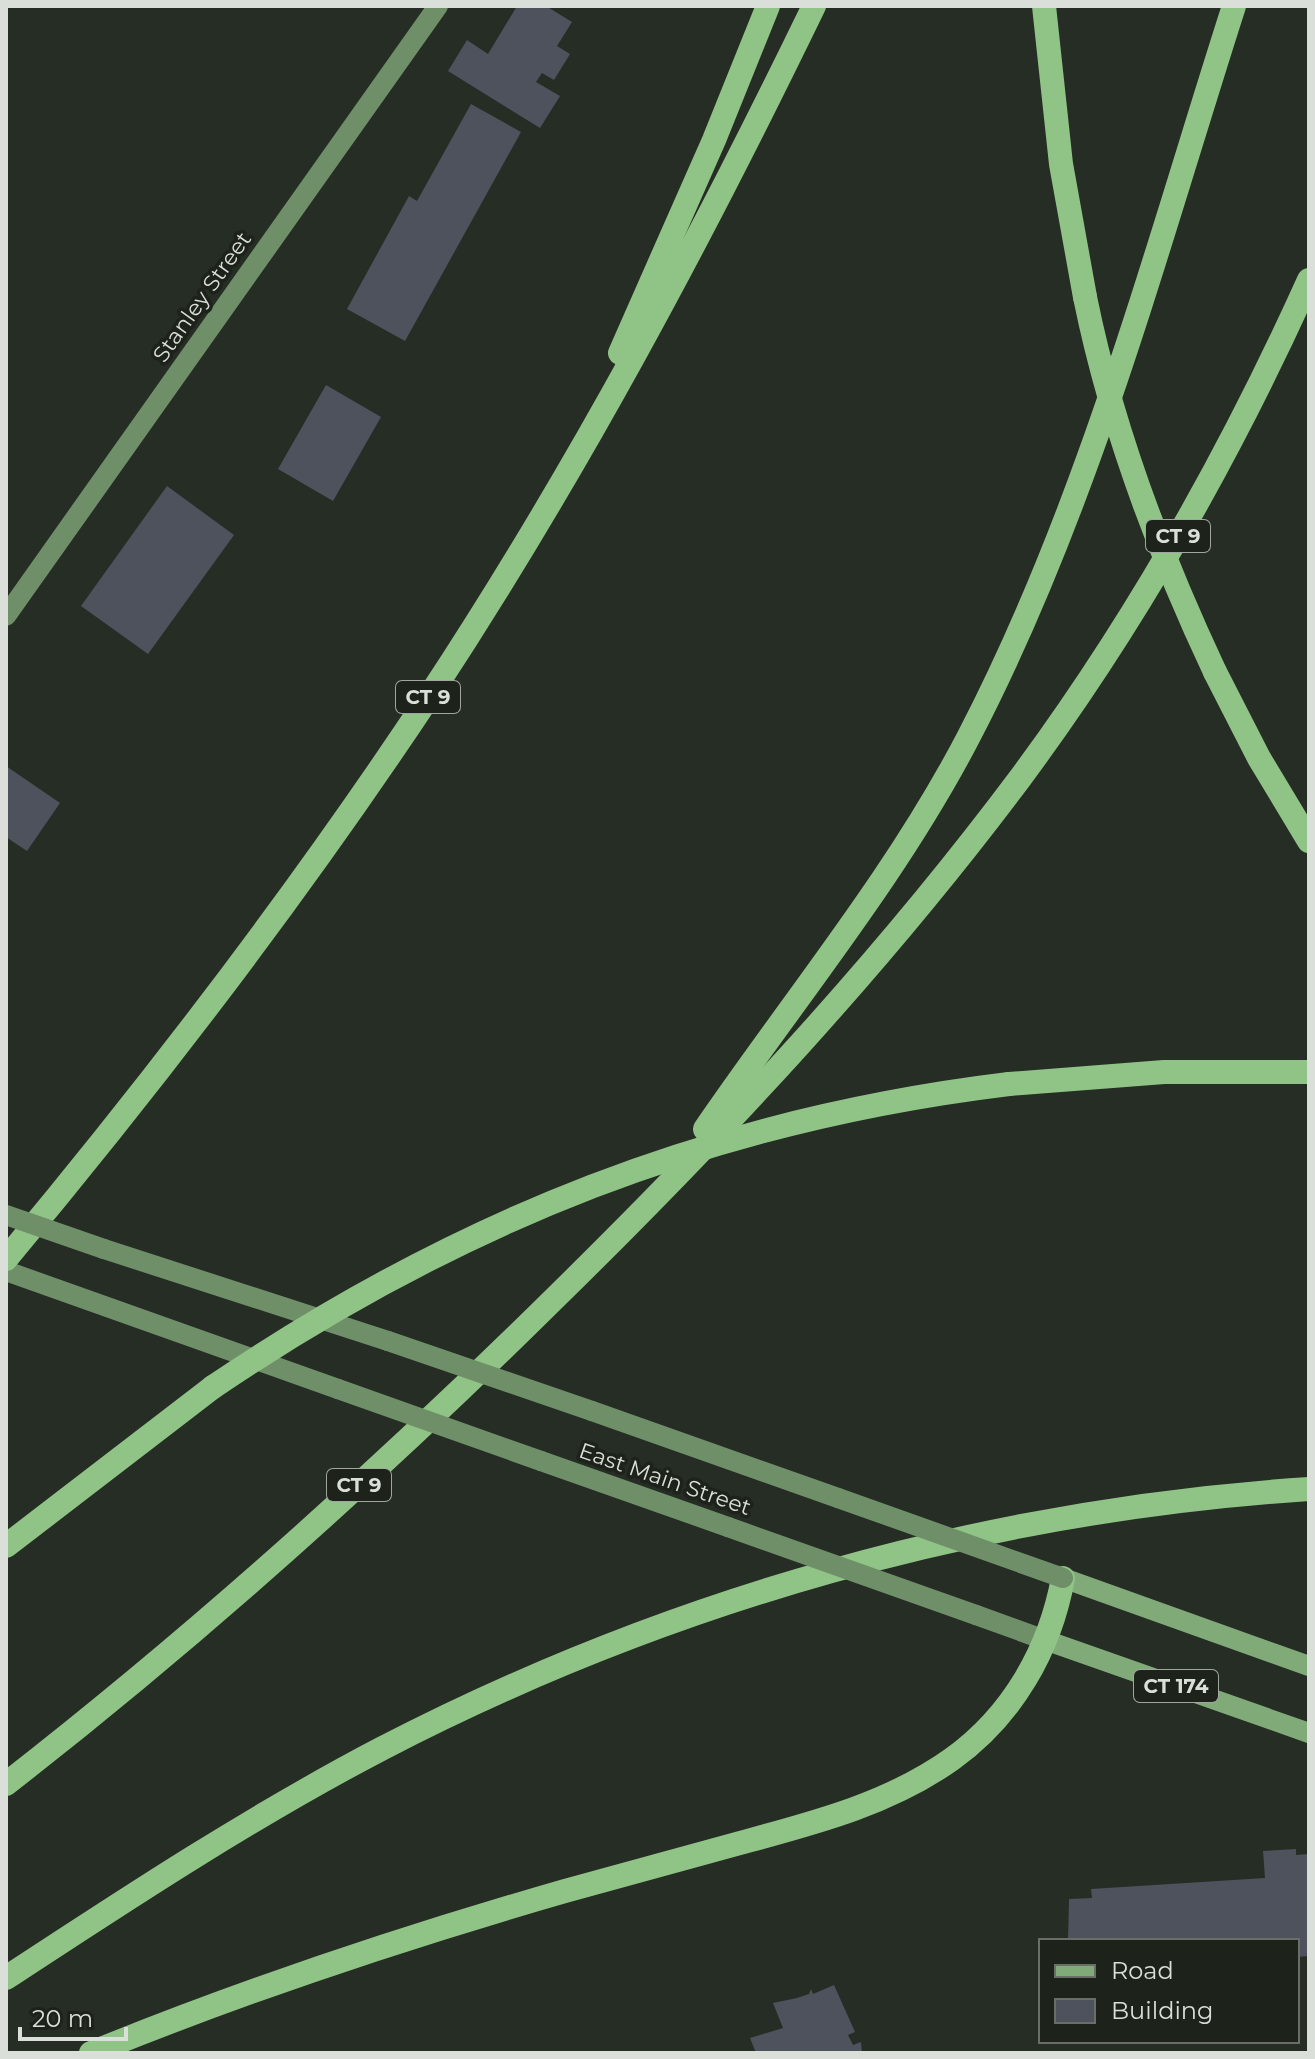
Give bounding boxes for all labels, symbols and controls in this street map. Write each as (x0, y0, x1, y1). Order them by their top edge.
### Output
street label: Stanley Street (147, 226, 257, 367)
road number: CT 9 (1146, 520, 1210, 552)
road number: CT 9 (396, 681, 460, 713)
street label: East Main Street (575, 1437, 755, 1521)
road number: CT 9 (327, 1469, 391, 1501)
road number: CT 174 (1134, 1670, 1218, 1702)
legend (1039, 1939, 1299, 2043)
text: Road (1111, 1956, 1174, 1985)
scale bar (20, 1991, 126, 2041)
text: Building (1111, 1996, 1214, 2025)
text: 20 m (32, 2004, 93, 2033)

